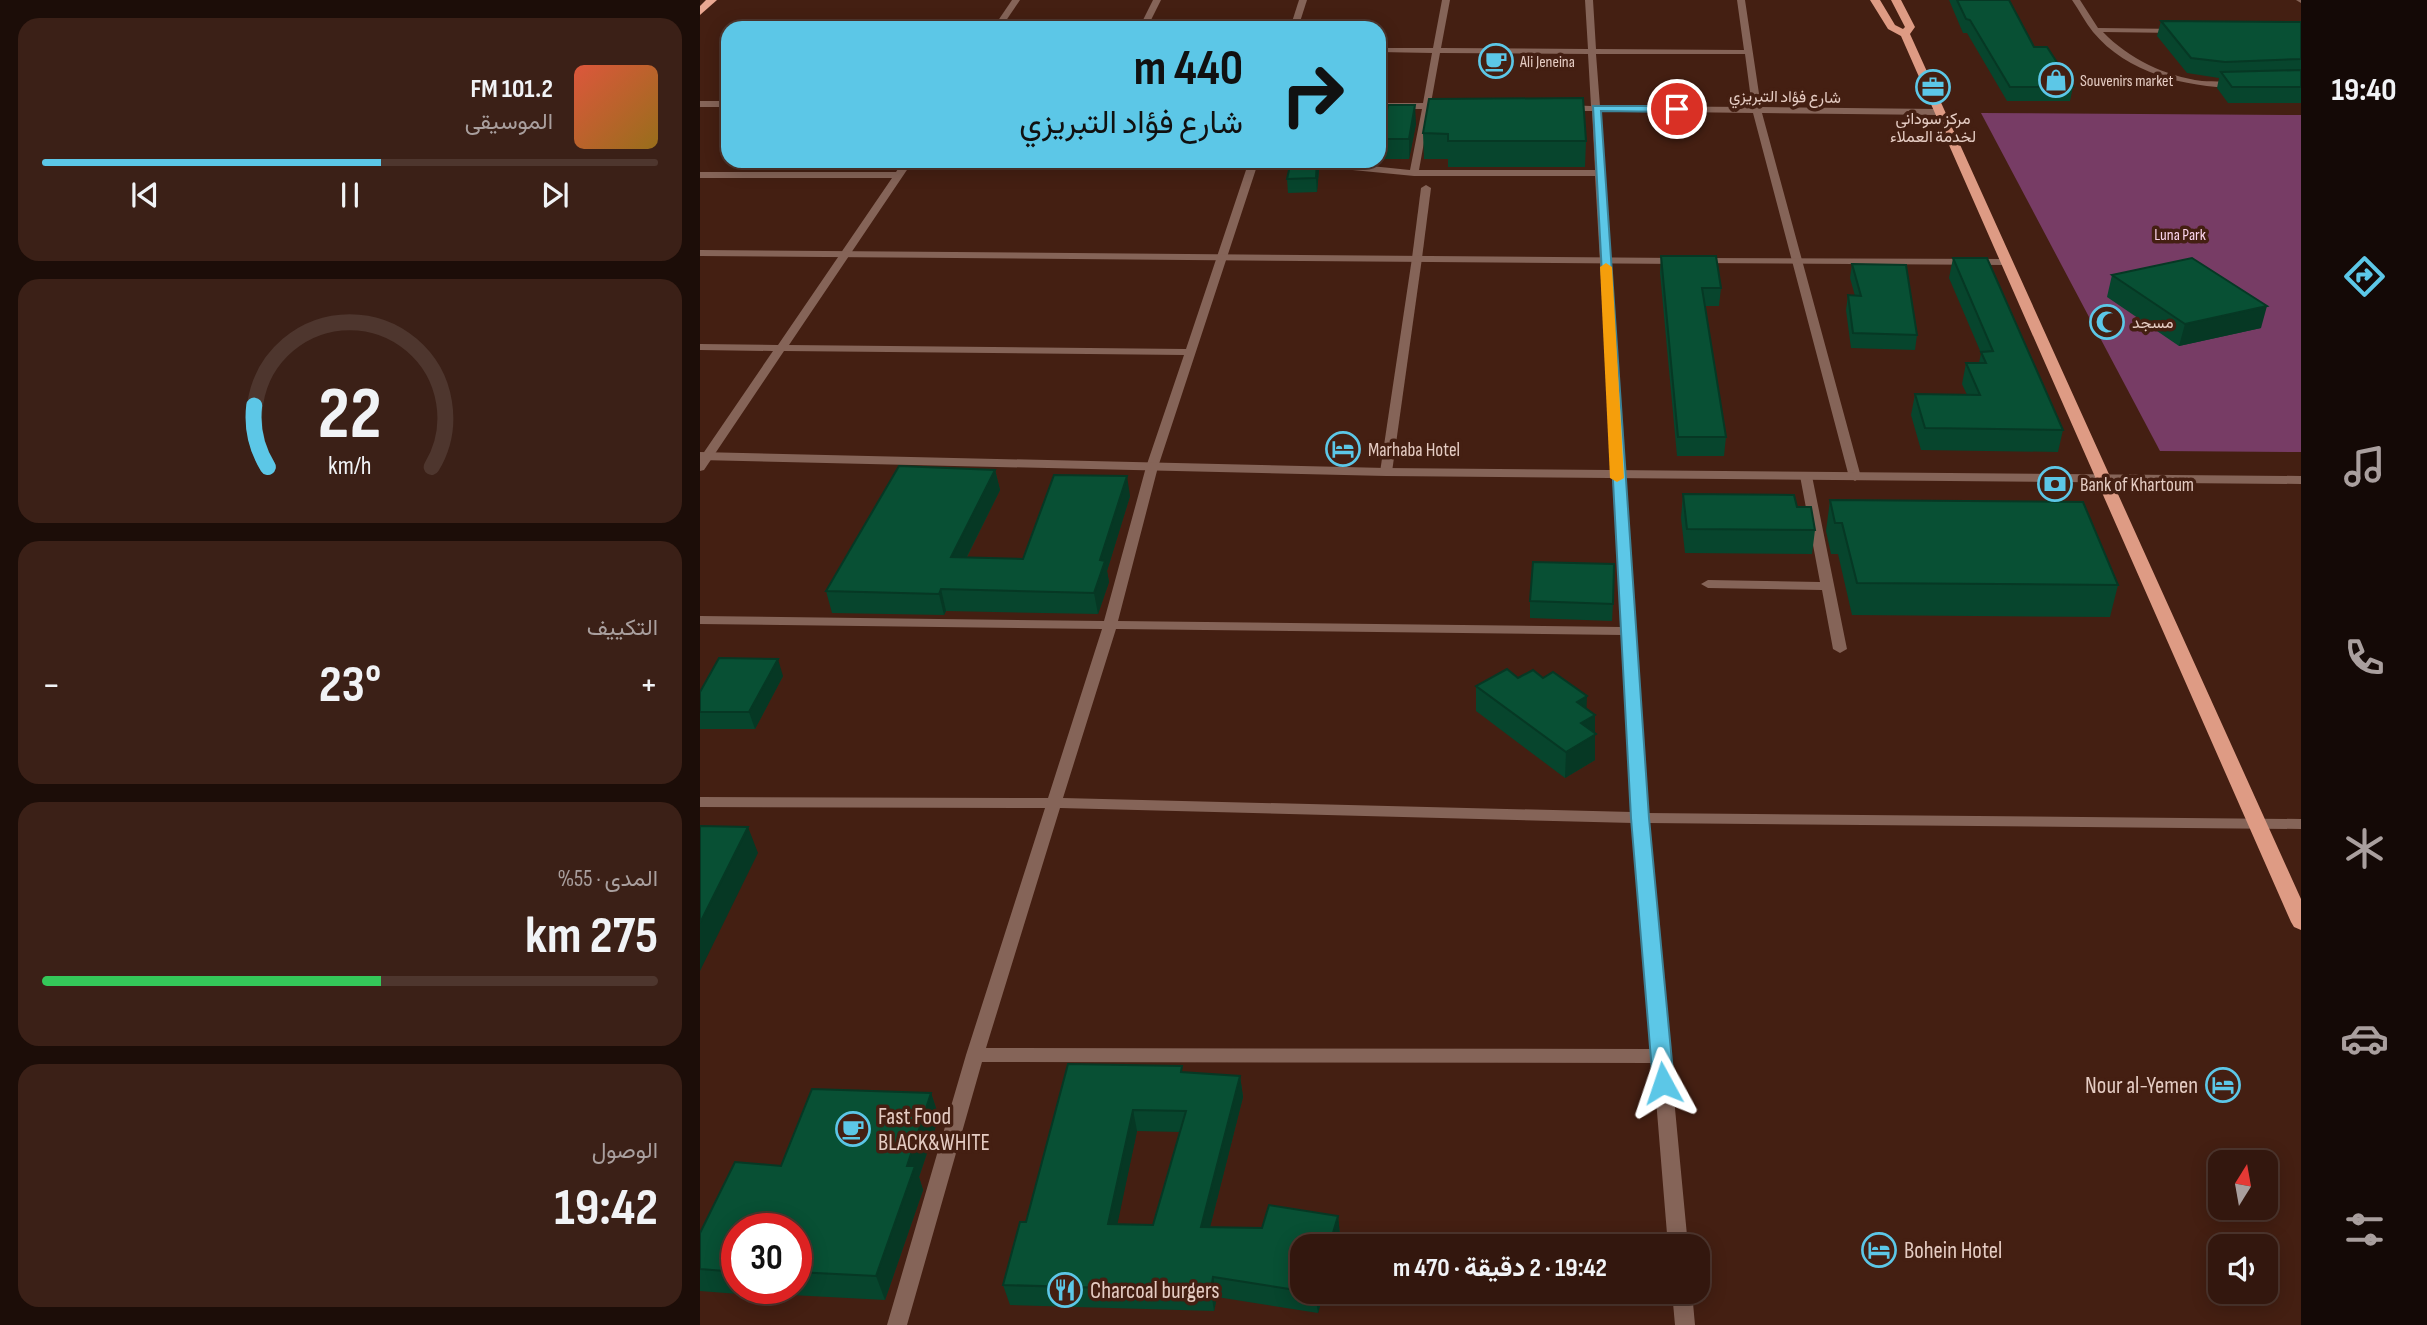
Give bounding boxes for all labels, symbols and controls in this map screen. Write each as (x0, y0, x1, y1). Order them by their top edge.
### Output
text: 440 m (1134, 40, 1243, 99)
cafe icon: Ali Jeneina (1477, 42, 1515, 80)
icon: right (1267, 49, 1358, 140)
place label: Ali Jeneina (1519, 53, 1575, 72)
shop icon: Souvenirs market (2037, 61, 2075, 99)
office icon: مركز سوداني لخدمة العملاء (1914, 68, 1952, 106)
text: 19:40 (2332, 71, 2396, 110)
place label: Souvenirs market (2080, 72, 2173, 91)
text: 101.2 FM (470, 74, 553, 105)
pin (1647, 79, 1707, 139)
street label: شارع فؤاد التبريزي (1729, 87, 1841, 111)
icon: arrive (1658, 90, 1696, 128)
text: شارع فؤاد التبريزي (1019, 104, 1243, 143)
text: الموسيقى (465, 108, 553, 136)
place label: مركز سوداني لخدمة العملاء (1890, 110, 1976, 147)
icon: previous (126, 176, 164, 214)
icon: pause (331, 176, 369, 214)
icon: next (536, 176, 574, 214)
park label: Luna Park (2154, 226, 2206, 245)
icon: directions (2340, 252, 2389, 301)
mosque icon: مسجد (2088, 303, 2126, 341)
place label: مسجد (2132, 314, 2173, 333)
text: 22 (318, 372, 382, 460)
hotel icon: Marhaba Hotel (1324, 430, 1362, 468)
place label: Marhaba Hotel (1368, 439, 1460, 462)
icon: music (2340, 442, 2389, 491)
text: km/h (328, 451, 372, 482)
bank icon: Bank of Khartoum (2036, 465, 2074, 503)
place label: Bank of Khartoum (2080, 474, 2194, 497)
text: التكييف (587, 614, 658, 642)
icon: phone (2340, 633, 2389, 682)
text: 23° (319, 654, 381, 717)
text: − (42, 663, 61, 708)
text: + (639, 663, 658, 708)
icon: climate (2340, 824, 2389, 873)
text: المدى · 55% (557, 865, 658, 893)
text: 275 km (525, 905, 658, 968)
icon: car (2340, 1014, 2389, 1063)
position arrow (1626, 1046, 1700, 1120)
hotel icon: Nour al-Yemen (2204, 1066, 2242, 1104)
place label: Nour al-Yemen (2085, 1072, 2198, 1100)
place label: Fast Food BLACK&WHITE (878, 1103, 990, 1157)
cafe icon: Fast Food BLACK&WHITE (834, 1110, 872, 1148)
text: الوصول (592, 1137, 658, 1165)
north arrow (2208, 1150, 2278, 1220)
map controls (2208, 1150, 2278, 1304)
text: 19:42 (554, 1177, 658, 1240)
icon: filters (2340, 1205, 2389, 1254)
speed limit sign: 30 (721, 1213, 812, 1304)
hotel icon: Bohein Hotel (1860, 1231, 1898, 1269)
button: sound (2208, 1234, 2278, 1304)
place label: Bohein Hotel (1904, 1237, 2002, 1265)
text: 19:42 · 2 دقيقة · 470 m (1393, 1253, 1607, 1284)
restaurant icon: Charcoal burgers (1046, 1271, 1084, 1309)
place label: Charcoal burgers (1090, 1277, 1220, 1305)

